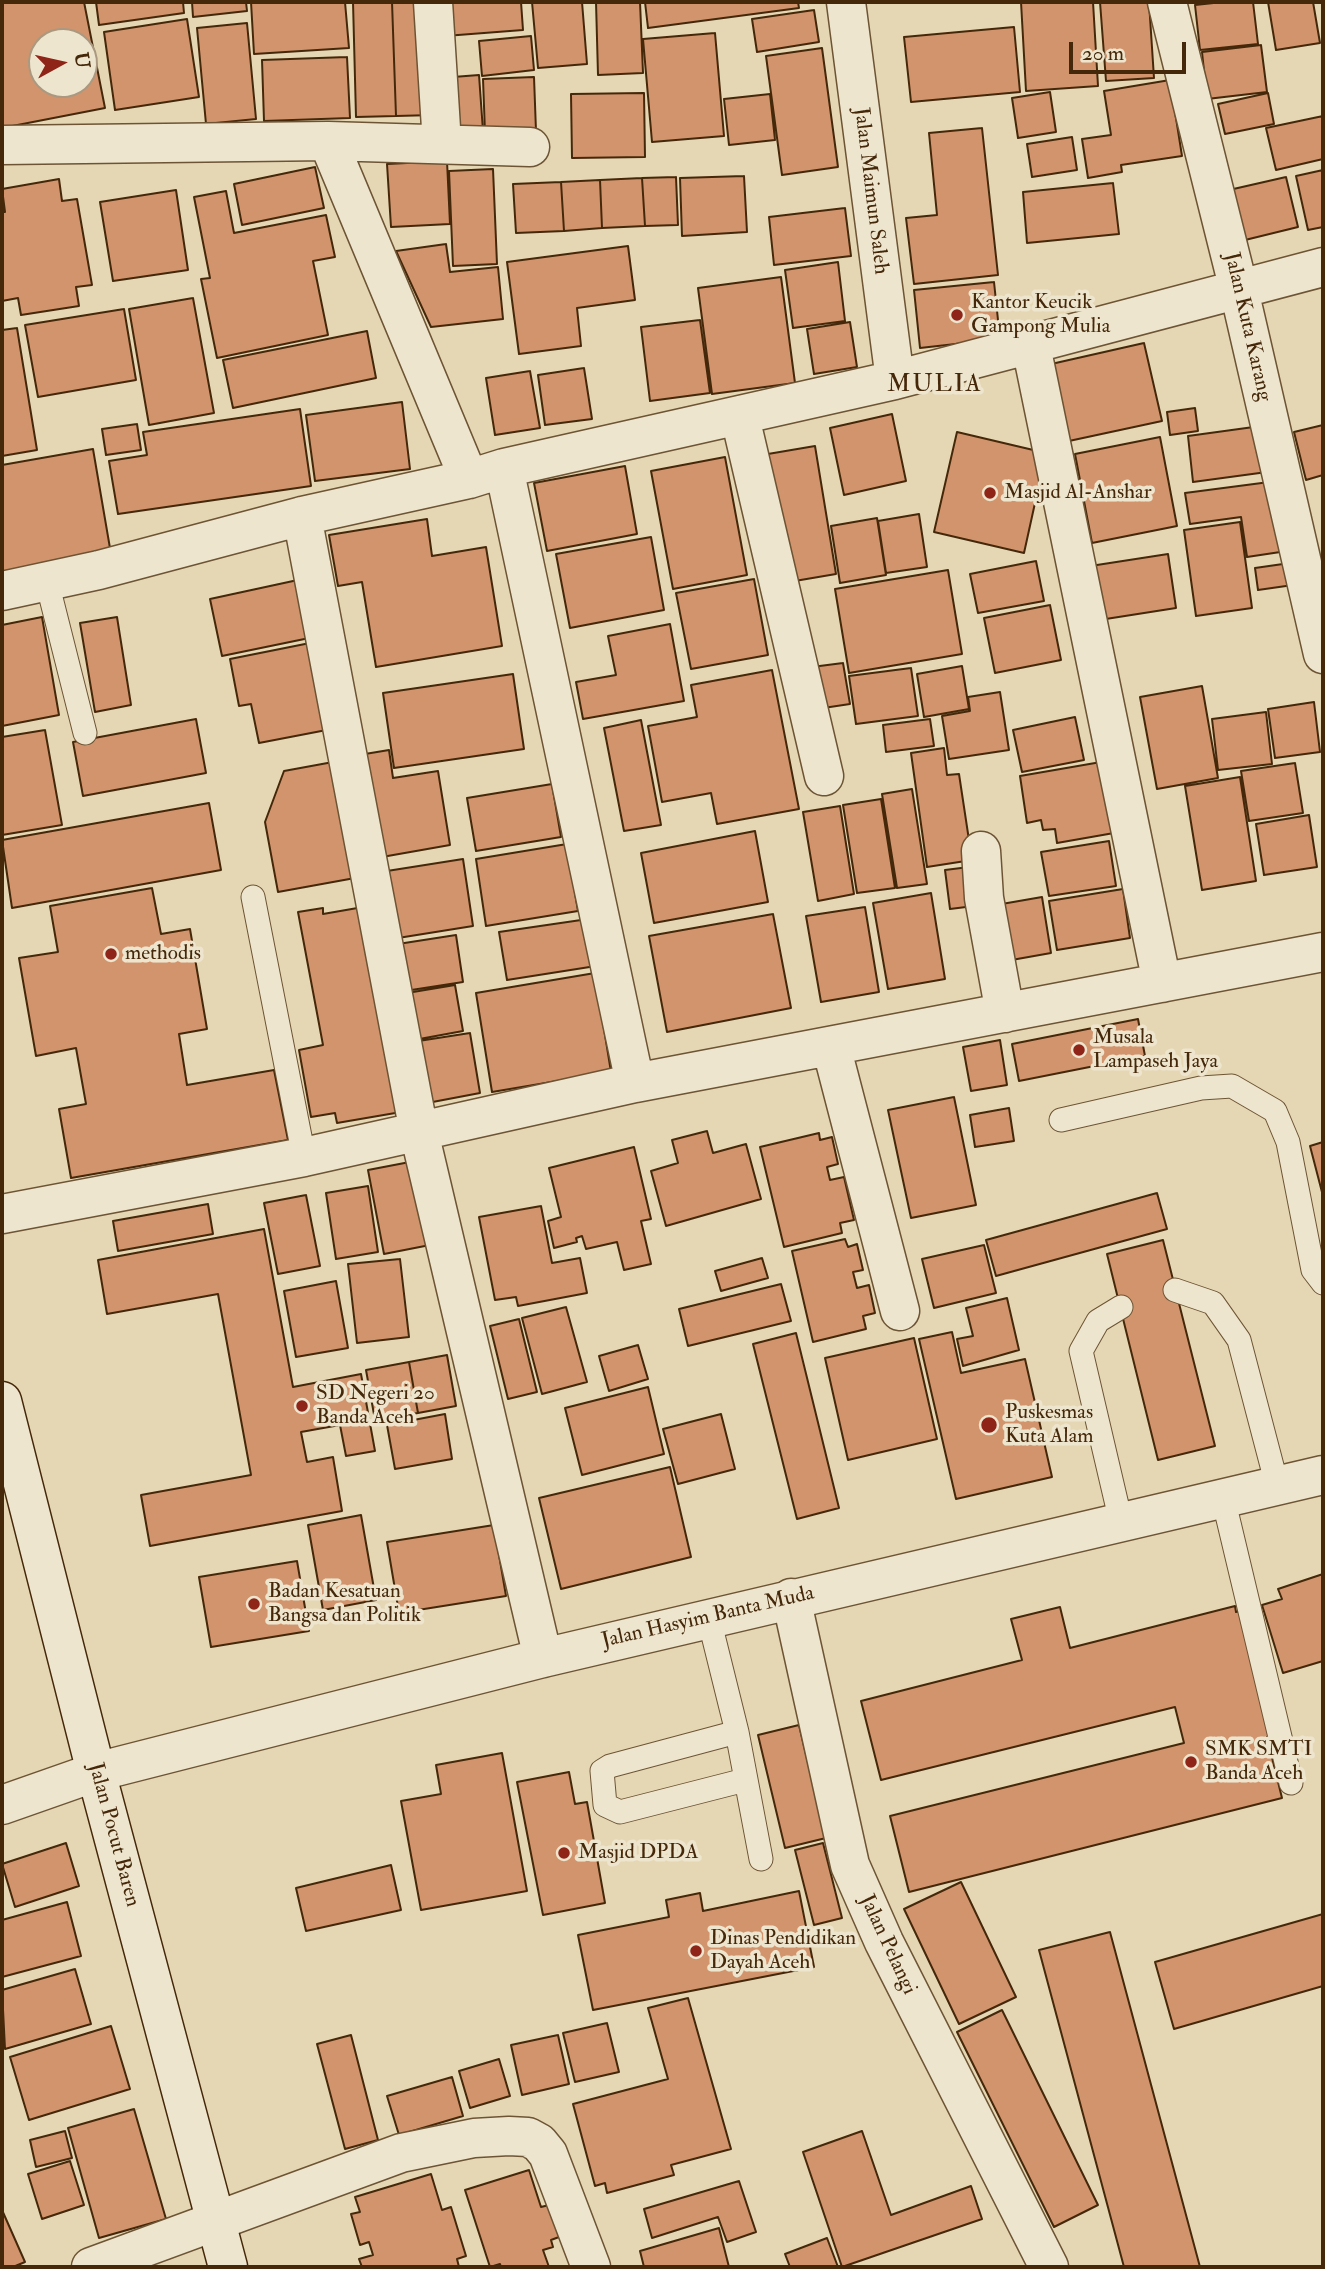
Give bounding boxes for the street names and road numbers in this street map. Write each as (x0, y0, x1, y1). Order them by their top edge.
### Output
street label: Jalan Maimun Saleh (847, 106, 893, 276)
street label: Jalan Kuta Karang (1218, 250, 1276, 404)
street label: Jalan Hasyim Banta Muda (599, 1581, 817, 1655)
street label: Jalan Pocut Baren (82, 1760, 144, 1910)
street label: Jalan Pelangi (853, 1891, 921, 1999)

